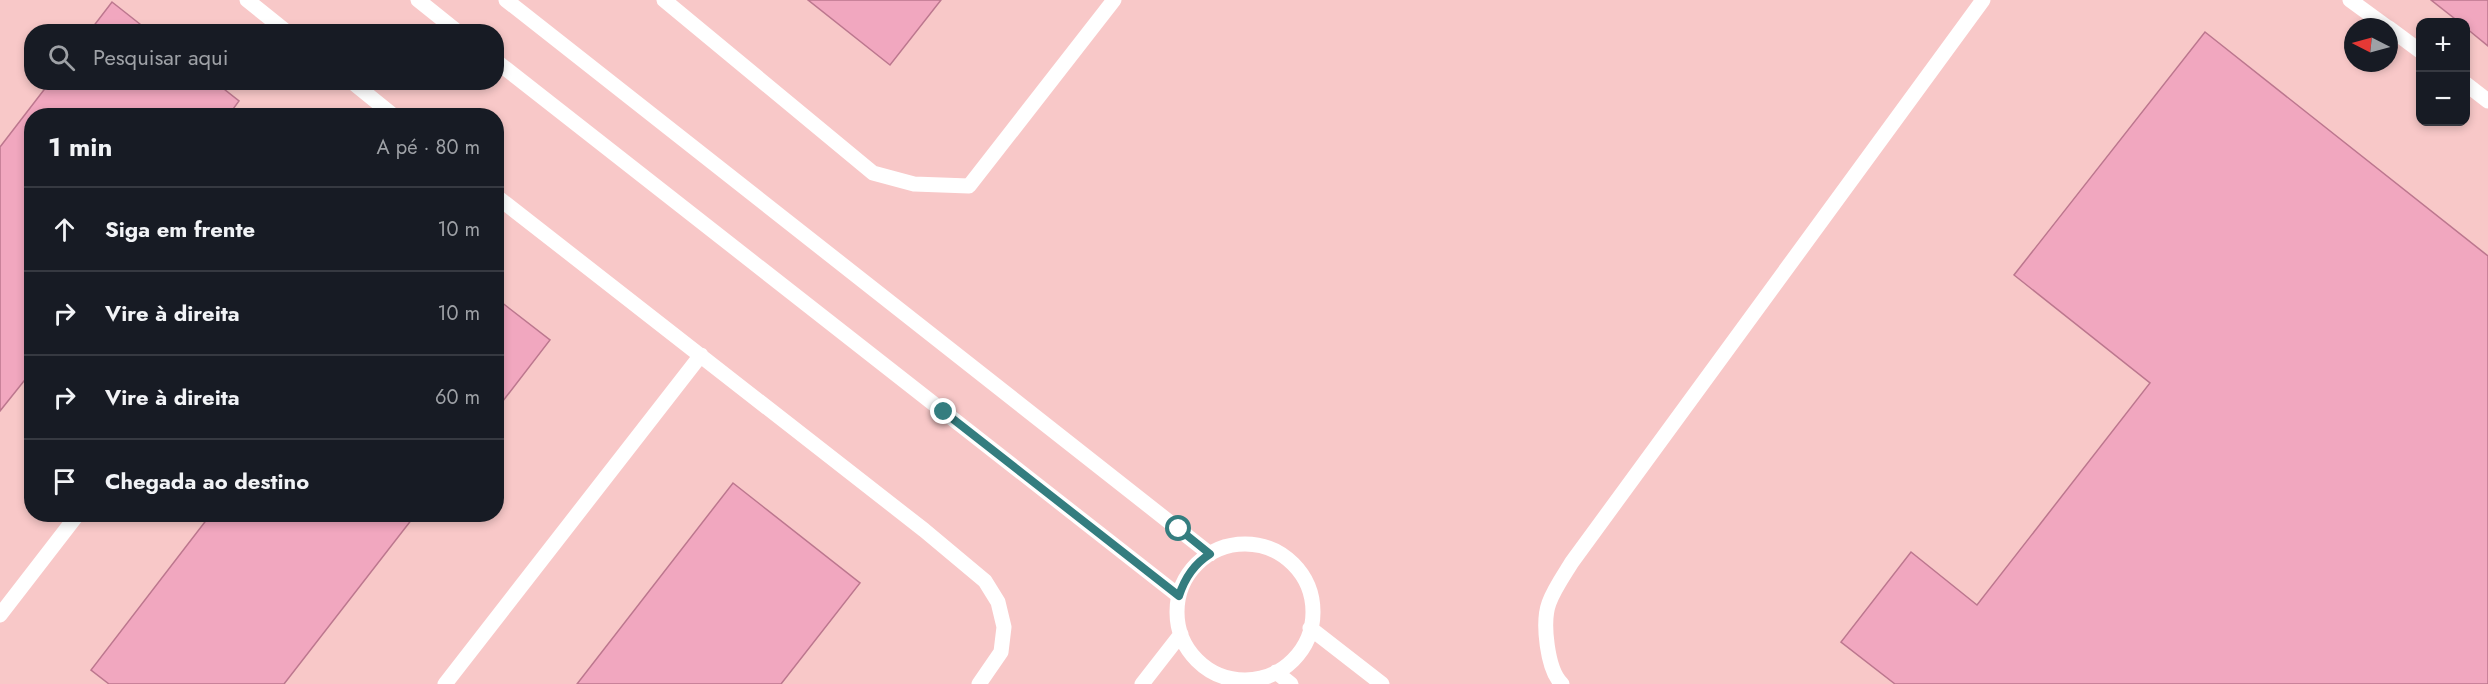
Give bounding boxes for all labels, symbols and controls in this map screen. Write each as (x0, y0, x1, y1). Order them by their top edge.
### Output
north arrow (2344, 18, 2398, 72)
map controls (2416, 18, 2470, 126)
button: + (2416, 18, 2470, 72)
search box (24, 24, 504, 90)
icon: search (45, 41, 78, 74)
text: Pesquisar aqui (93, 41, 228, 73)
button: − (2416, 72, 2470, 126)
text: 1 min (48, 128, 112, 166)
text: A pé · 80 m (377, 133, 480, 162)
icon: ahead (48, 213, 81, 246)
text: Siga em frente (105, 213, 255, 245)
text: 10 m (437, 215, 480, 244)
icon: right (48, 297, 81, 330)
text: Vire à direita (105, 297, 240, 329)
text: 10 m (437, 299, 480, 328)
icon: right (48, 381, 81, 414)
text: Vire à direita (105, 381, 240, 413)
text: 60 m (435, 383, 480, 412)
route end (930, 398, 956, 424)
icon: arrive (48, 465, 81, 498)
text: Chegada ao destino (105, 465, 309, 497)
route start (1165, 515, 1191, 541)

